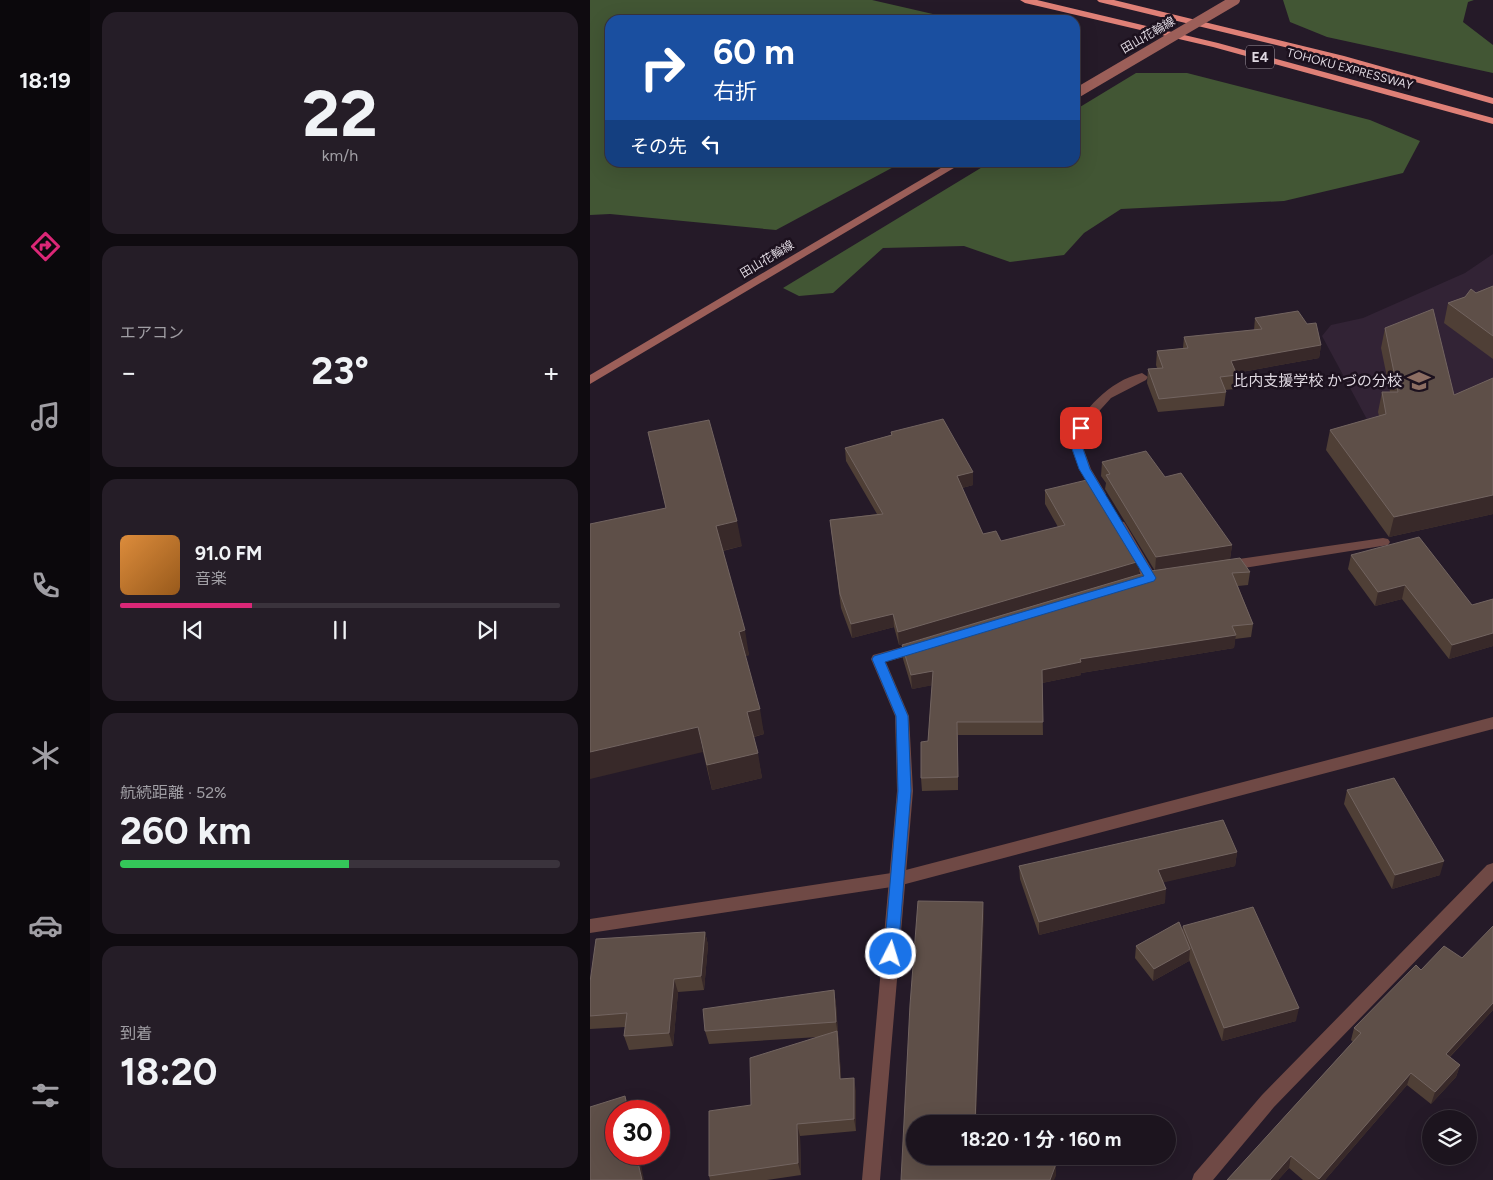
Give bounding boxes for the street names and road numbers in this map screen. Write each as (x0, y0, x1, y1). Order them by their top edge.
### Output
street label: 田山花輪線 (1119, 14, 1177, 56)
street label: TOHOKU EXPRESSWAY (1285, 45, 1415, 93)
road number: E4 (1246, 46, 1274, 68)
street label: 田山花輪線 (738, 238, 796, 280)

